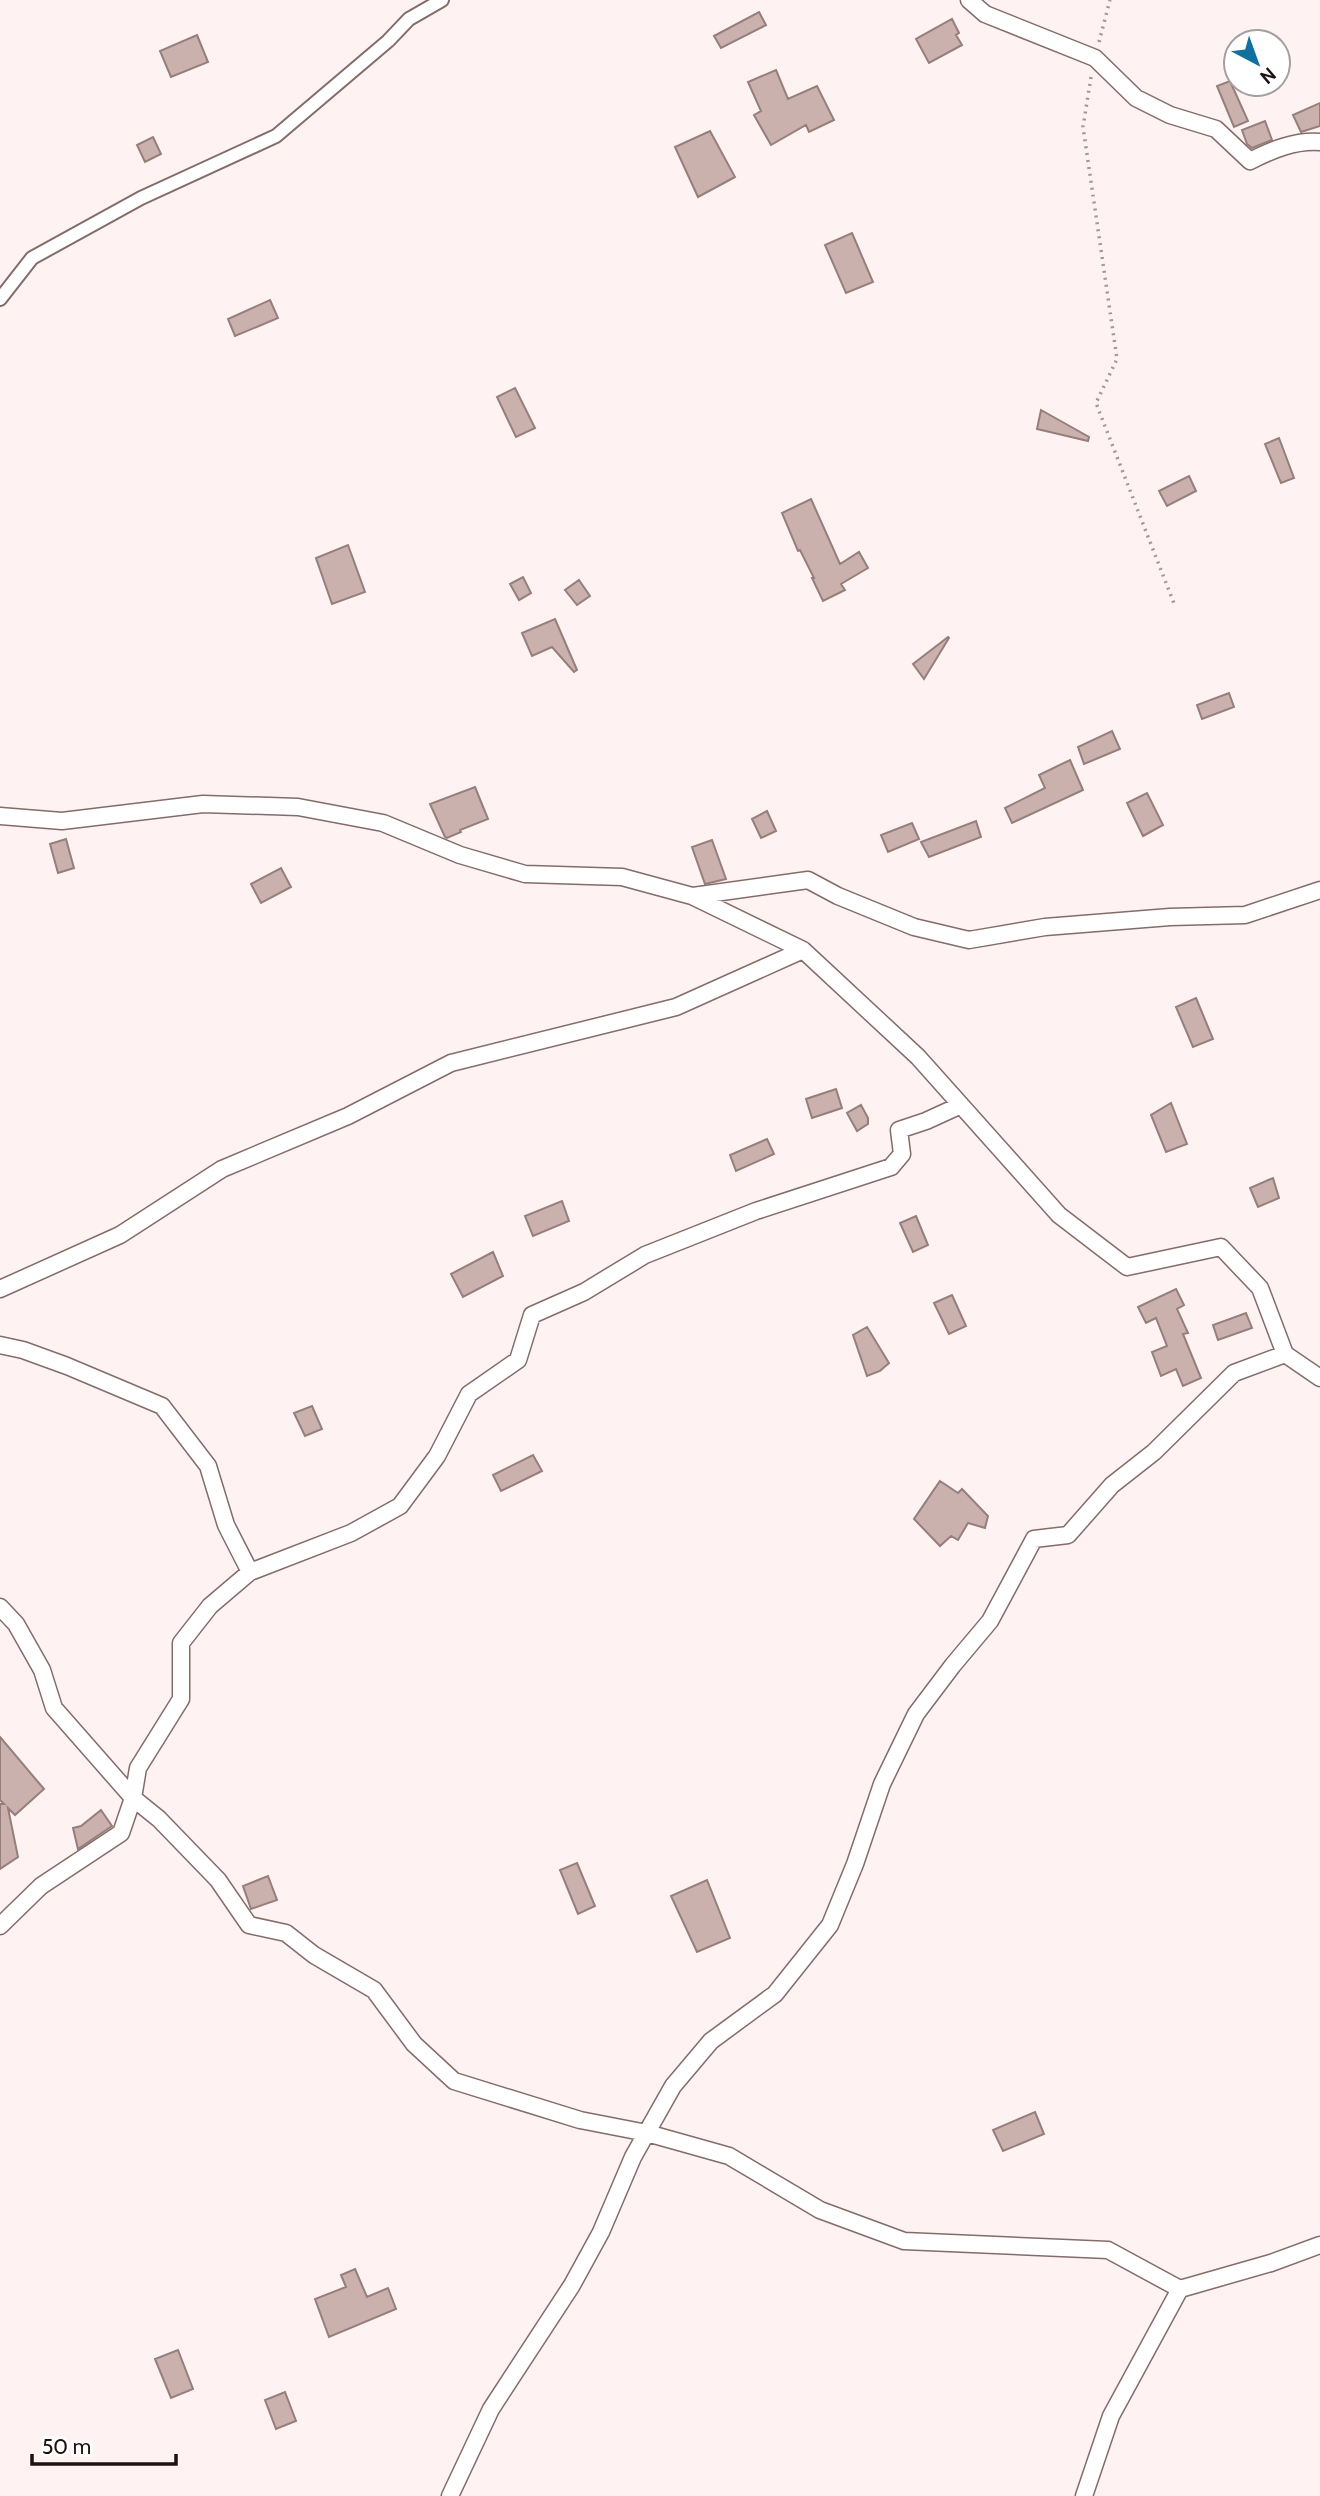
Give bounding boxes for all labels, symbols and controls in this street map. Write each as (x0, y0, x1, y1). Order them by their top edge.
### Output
north arrow (1222, 28, 1292, 98)
text: N (1255, 62, 1280, 89)
scale bar (32, 2422, 175, 2466)
text: 50 m (42, 2434, 91, 2459)

